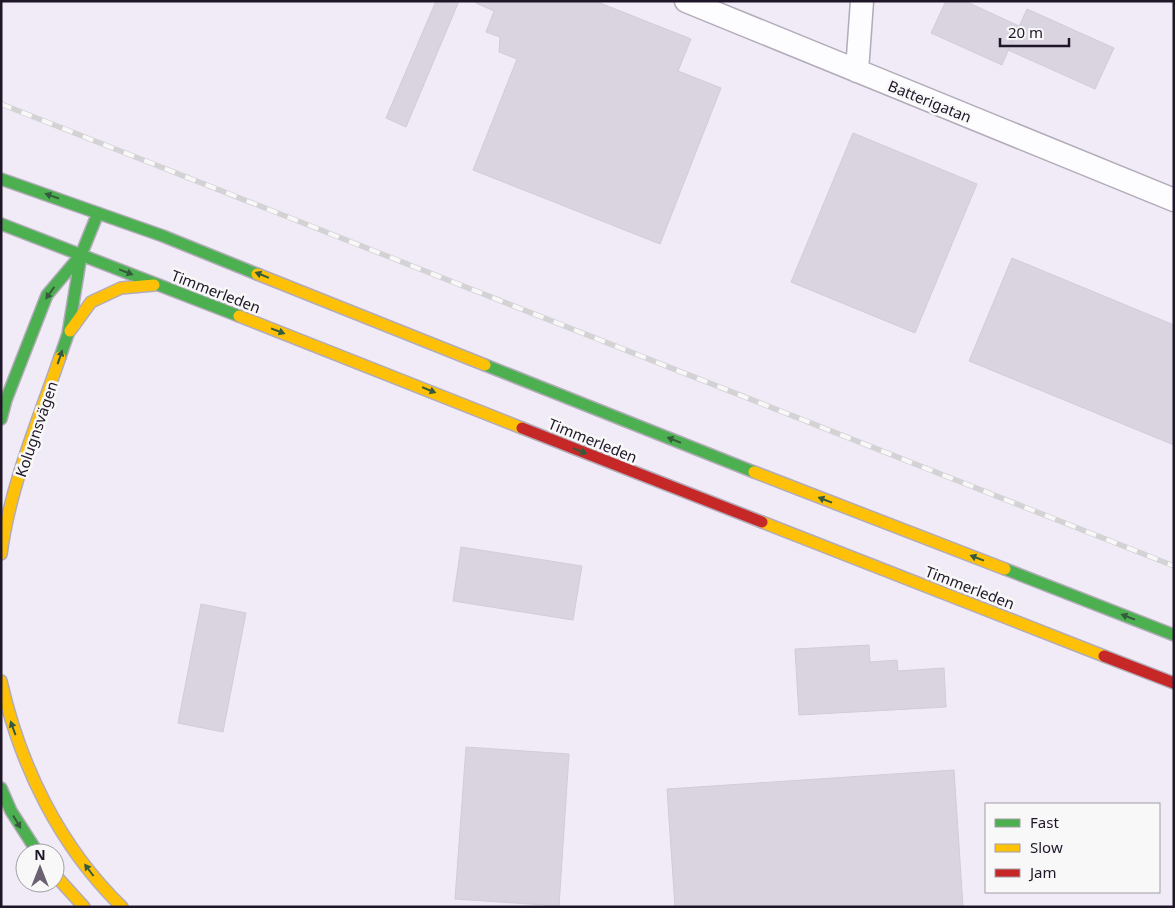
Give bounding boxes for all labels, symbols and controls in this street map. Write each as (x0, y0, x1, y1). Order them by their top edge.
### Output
scale bar (1000, 15, 1069, 47)
text: 20 m (1008, 22, 1043, 42)
street label: Batterigatan (885, 75, 975, 127)
one-way arrow (44, 192, 59, 200)
street label: Timmerleden (168, 265, 264, 317)
one-way arrow (119, 268, 134, 276)
one-way arrow (254, 271, 269, 278)
one-way arrow (45, 286, 55, 299)
one-way arrow (271, 327, 286, 335)
one-way arrow (56, 349, 64, 364)
street label: Kolugnsvägen (10, 378, 62, 480)
one-way arrow (422, 387, 436, 395)
street label: Timmerleden (546, 413, 640, 467)
one-way arrow (666, 436, 681, 444)
one-way arrow (573, 447, 588, 455)
one-way arrow (817, 496, 832, 504)
one-way arrow (970, 554, 984, 562)
street label: Timmerleden (922, 561, 1018, 613)
one-way arrow (1120, 613, 1135, 621)
one-way arrow (9, 721, 16, 736)
legend (985, 803, 1160, 893)
text: Fast (1030, 812, 1059, 832)
one-way arrow (13, 815, 22, 828)
text: Slow (1030, 837, 1063, 857)
north arrow (15, 843, 65, 893)
text: N (34, 845, 46, 864)
text: Jam (1028, 862, 1057, 882)
one-way arrow (84, 864, 95, 877)

